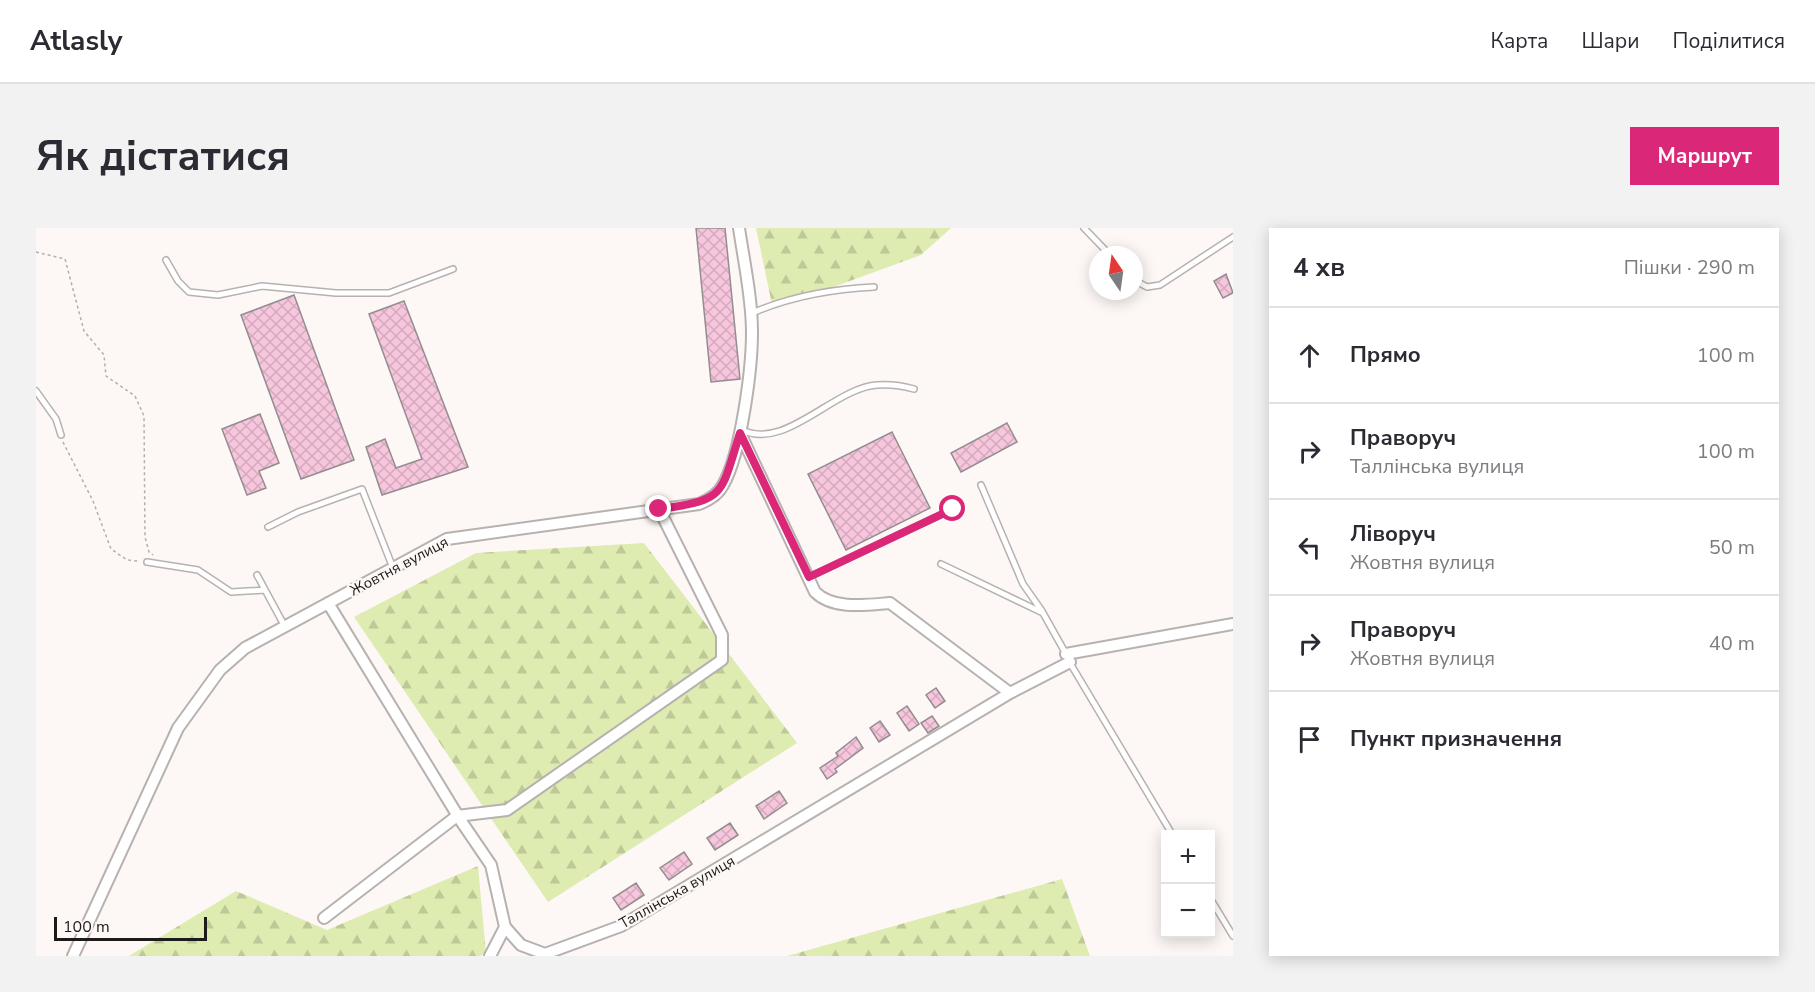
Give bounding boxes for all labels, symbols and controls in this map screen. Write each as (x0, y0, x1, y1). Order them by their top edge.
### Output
text: Atlasly (30, 22, 122, 60)
text: Карта (1491, 27, 1548, 55)
text: Шари (1581, 27, 1640, 55)
text: Поділитися (1673, 27, 1785, 55)
button: Маршрут (1630, 127, 1779, 185)
text: Як дістатися (36, 128, 290, 185)
north arrow (1089, 246, 1143, 300)
text: 4 хв (1293, 250, 1345, 285)
text: Пішки · 290 m (1624, 254, 1755, 281)
icon: ahead (1293, 339, 1326, 372)
text: Прямо (1350, 340, 1421, 370)
text: 100 m (1697, 342, 1755, 369)
text: Праворуч (1350, 423, 1456, 453)
icon: right (1293, 435, 1326, 468)
text: 100 m (1697, 438, 1755, 465)
text: Таллінська вулиця (1350, 453, 1524, 480)
route end (645, 495, 671, 521)
route start (939, 495, 965, 521)
text: Ліворуч (1350, 519, 1436, 549)
icon: left (1293, 531, 1326, 564)
street label: Жовтня вулиця (346, 532, 452, 600)
text: 50 m (1709, 534, 1755, 561)
text: Жовтня вулиця (1350, 549, 1495, 576)
text: Праворуч (1350, 615, 1456, 645)
icon: right (1293, 627, 1326, 660)
text: 40 m (1709, 630, 1755, 657)
text: Жовтня вулиця (1350, 645, 1495, 672)
icon: arrive (1293, 723, 1326, 756)
text: Пункт призначення (1350, 724, 1562, 754)
map controls (1161, 830, 1215, 938)
button: + (1161, 830, 1215, 884)
street label: Таллінська вулиця (615, 851, 739, 933)
button: − (1161, 884, 1215, 938)
scale bar (54, 914, 207, 942)
text: 100 m (63, 916, 110, 938)

